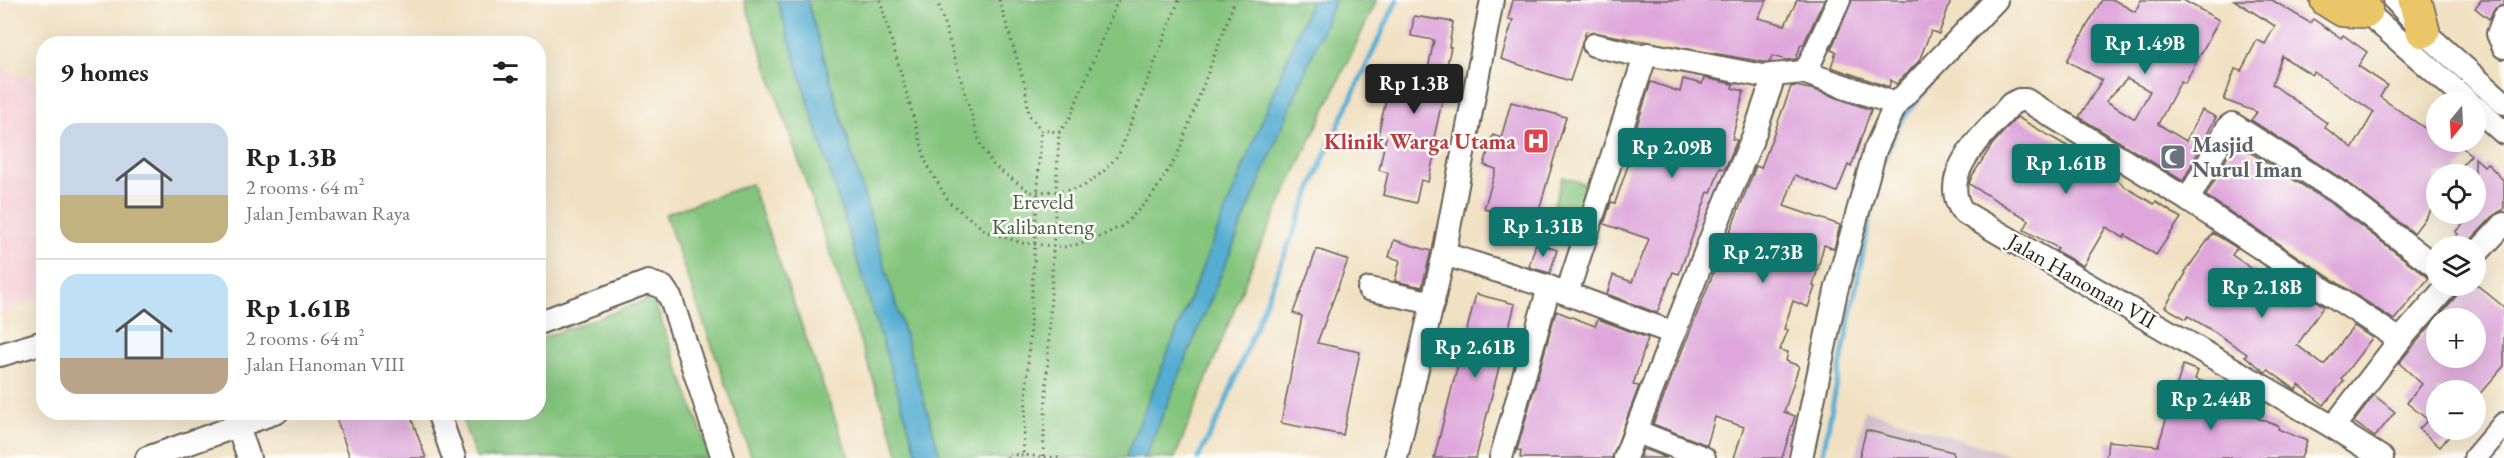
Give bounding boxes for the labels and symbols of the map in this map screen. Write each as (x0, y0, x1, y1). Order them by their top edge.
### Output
pin: Rp 1.49B (2083, 24, 2207, 75)
pin: Rp 1.3B (1359, 64, 1469, 115)
north arrow (2426, 92, 2486, 152)
hospital icon: Klinik Warga Utama (1521, 126, 1551, 156)
place label: Klinik Warga Utama (1324, 127, 1516, 156)
pin: Rp 2.09B (1610, 128, 1734, 179)
place label: Masjid Nurul Iman (2192, 130, 2303, 184)
mosque icon: Masjid Nurul Iman (2158, 142, 2188, 172)
pin: Rp 1.61B (2004, 144, 2128, 195)
park label: Ereveld Kalibanteng (992, 187, 1095, 241)
pin: Rp 1.31B (1481, 207, 1605, 258)
street label: Jalan Hanoman VII (2001, 226, 2162, 336)
pin: Rp 2.73B (1701, 233, 1825, 284)
pin: Rp 2.18B (2200, 268, 2324, 319)
pin: Rp 2.61B (1413, 328, 1537, 379)
pin: Rp 2.44B (2149, 380, 2273, 431)

